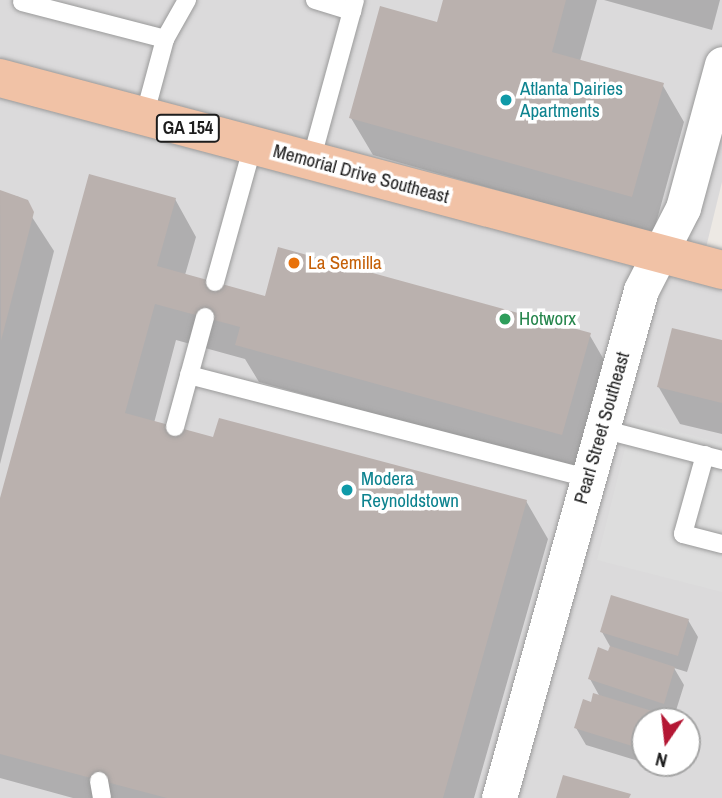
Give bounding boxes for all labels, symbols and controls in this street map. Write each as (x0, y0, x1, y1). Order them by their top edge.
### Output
place label: Atlanta Dairies Apartments (520, 78, 623, 122)
marker: Atlanta Dairies Apartments (498, 92, 514, 108)
road number: GA 154 (155, 113, 221, 142)
street label: Memorial Drive Southeast (271, 140, 451, 208)
place label: La Semilla (308, 252, 382, 274)
marker: La Semilla (286, 255, 302, 271)
place label: Hotworx (519, 308, 576, 330)
marker: Hotworx (497, 311, 513, 327)
street label: Pearl Street Southeast (569, 350, 635, 506)
place label: Modera Reynoldstown (361, 468, 459, 512)
marker: Modera Reynoldstown (339, 482, 355, 498)
north arrow (631, 707, 701, 777)
text: N (653, 746, 670, 774)

